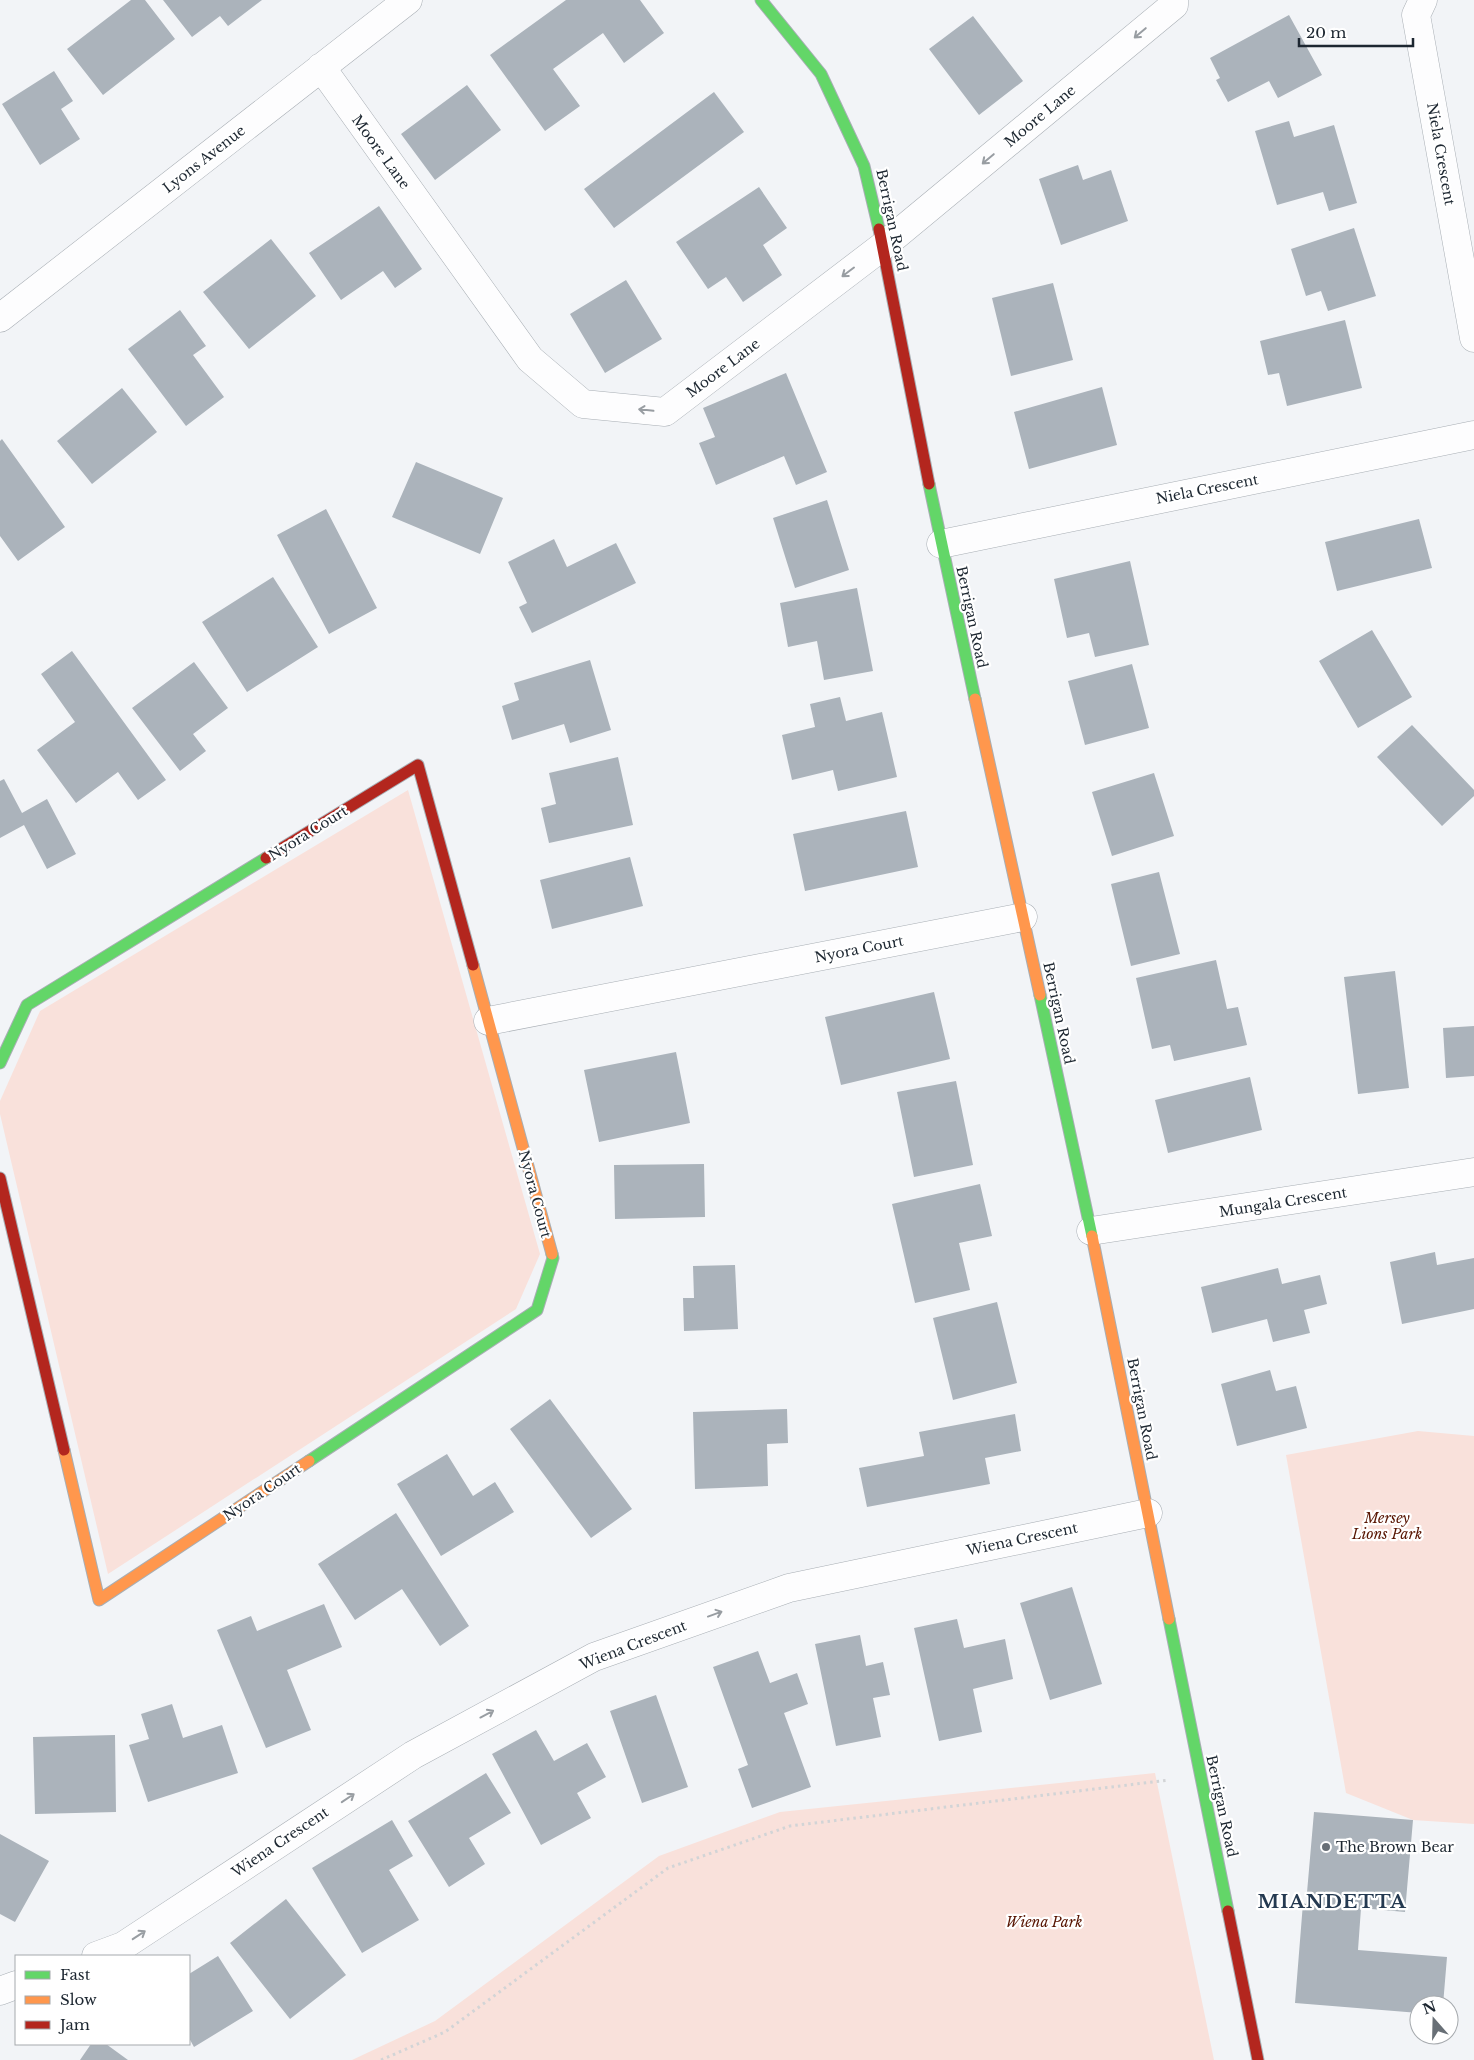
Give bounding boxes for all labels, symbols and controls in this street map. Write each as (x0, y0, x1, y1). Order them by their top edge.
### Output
scale bar (1299, 15, 1413, 47)
text: 20 m (1306, 23, 1346, 42)
one-way arrow (1134, 27, 1147, 38)
street label: Moore Lane (1001, 81, 1079, 151)
street label: Niela Crescent (1423, 101, 1459, 207)
street label: Moore Lane (348, 111, 414, 193)
street label: Lyons Avenue (159, 121, 249, 197)
one-way arrow (982, 153, 995, 164)
street label: Berrigan Road (872, 167, 912, 273)
one-way arrow (841, 267, 855, 277)
street label: Moore Lane (683, 335, 763, 401)
one-way arrow (638, 405, 654, 415)
street label: Niela Crescent (1154, 470, 1260, 508)
street label: Berrigan Road (952, 564, 992, 670)
street label: Nyora Court (265, 801, 352, 864)
street label: Nyora Court (813, 931, 906, 966)
street label: Berrigan Road (1039, 960, 1079, 1066)
street label: Nyora Court (515, 1148, 556, 1241)
street label: Mungala Crescent (1218, 1183, 1349, 1221)
street label: Berrigan Road (1123, 1356, 1161, 1462)
street label: Nyora Court (220, 1459, 305, 1525)
park label: Mersey Lions Park (1351, 1509, 1422, 1543)
street label: Wiena Crescent (964, 1518, 1080, 1560)
one-way arrow (707, 1609, 723, 1618)
street label: Wiena Crescent (576, 1616, 690, 1674)
one-way arrow (480, 1709, 494, 1719)
street label: Berrigan Road (1202, 1753, 1242, 1859)
one-way arrow (340, 1792, 354, 1802)
street label: Wiena Crescent (227, 1803, 332, 1882)
place label: The Brown Bear (1336, 1838, 1454, 1856)
marker: The Brown Bear (1320, 1841, 1332, 1853)
district label: MIANDETTA (1257, 1890, 1407, 1913)
park label: Wiena Park (1006, 1913, 1082, 1931)
one-way arrow (132, 1930, 146, 1940)
legend (15, 1955, 190, 2045)
text: Fast (60, 1965, 91, 1984)
text: Slow (60, 1990, 97, 2009)
north arrow (1409, 1995, 1459, 2045)
text: N (1420, 1997, 1439, 2018)
text: Jam (58, 2015, 90, 2034)

